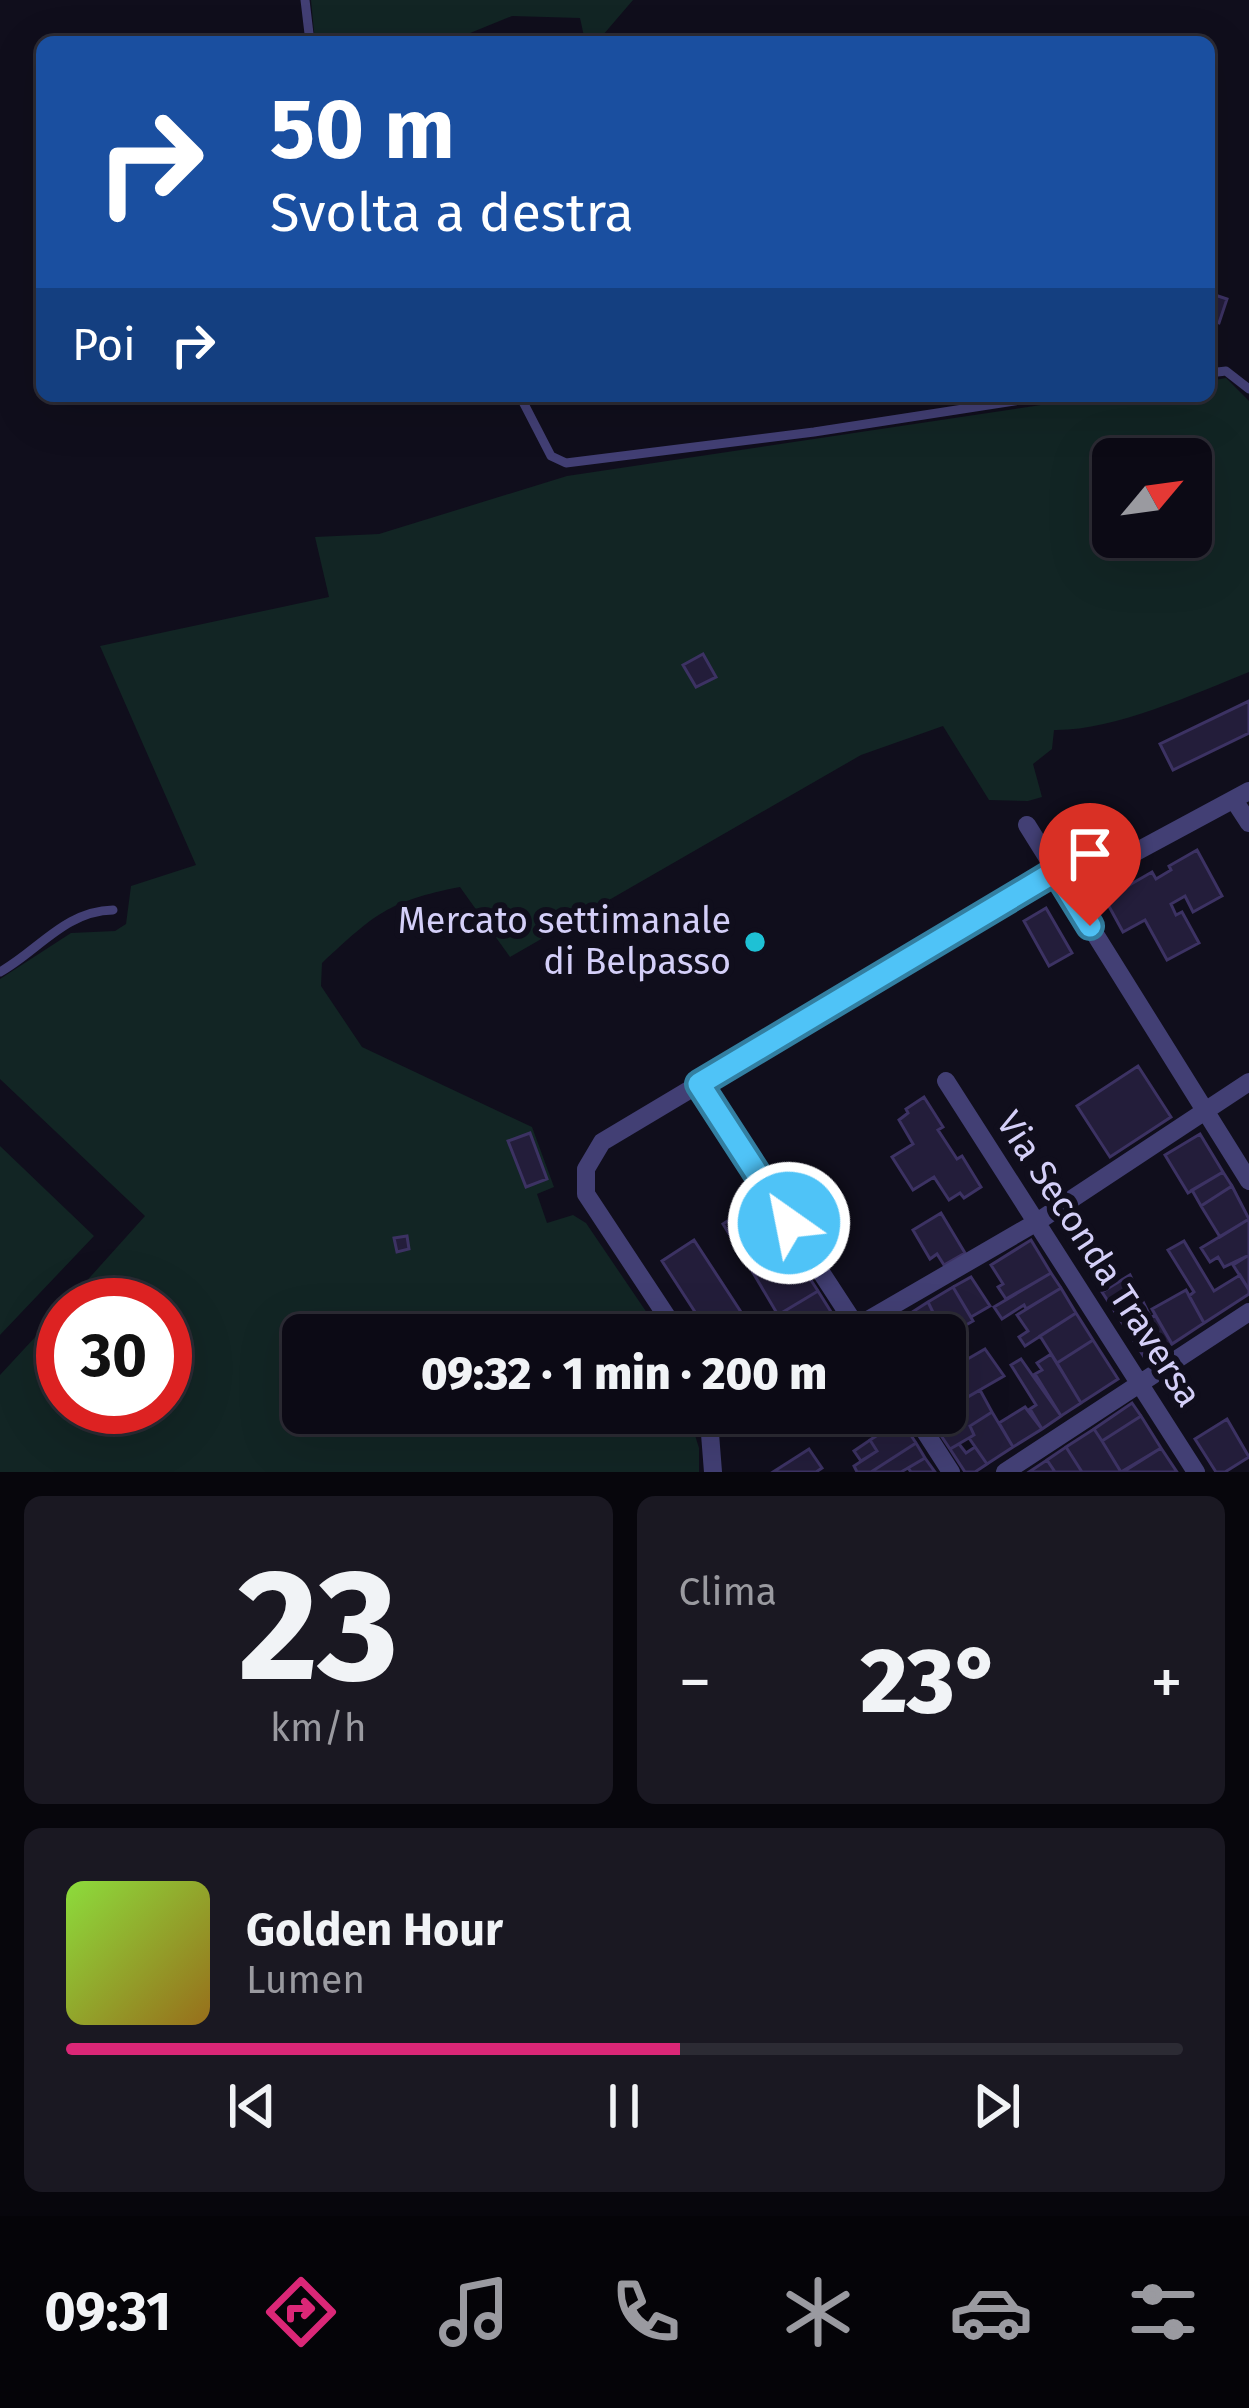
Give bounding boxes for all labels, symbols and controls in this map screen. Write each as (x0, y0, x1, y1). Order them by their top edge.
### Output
text: 50 m (270, 79, 455, 180)
icon: right (72, 84, 228, 240)
text: Svolta a destra (270, 181, 634, 245)
icon: right (160, 312, 226, 378)
text: Poi (72, 318, 136, 372)
north arrow (1092, 438, 1212, 558)
map controls (1092, 438, 1212, 558)
pin (1039, 803, 1141, 926)
icon: arrive (1057, 821, 1123, 887)
place label: Mercato settimanale di Belpasso (398, 899, 731, 984)
marker: Mercato settimanale di Belpasso (742, 929, 768, 955)
street label: Via Seconda Traversa (987, 1103, 1211, 1415)
position arrow (726, 1160, 852, 1286)
speed limit sign: 30 (36, 1278, 192, 1434)
text: 09:32 · 1 min · 200 m (421, 1347, 827, 1401)
text: 23 (238, 1533, 399, 1720)
text: Clima (679, 1569, 777, 1615)
text: 23° (860, 1628, 1001, 1736)
text: − (679, 1643, 712, 1722)
text: + (1150, 1643, 1183, 1722)
text: km/h (270, 1705, 367, 1751)
text: Golden Hour (246, 1903, 503, 1957)
text: Lumen (246, 1957, 365, 2003)
icon: previous (219, 2073, 285, 2139)
icon: pause (591, 2073, 657, 2139)
icon: next (964, 2073, 1030, 2139)
icon: directions (259, 2270, 343, 2354)
icon: music (432, 2270, 516, 2354)
icon: phone (604, 2270, 688, 2354)
icon: climate (776, 2270, 860, 2354)
icon: car (949, 2270, 1033, 2354)
icon: filters (1121, 2270, 1205, 2354)
text: 09:31 (44, 2280, 171, 2344)

